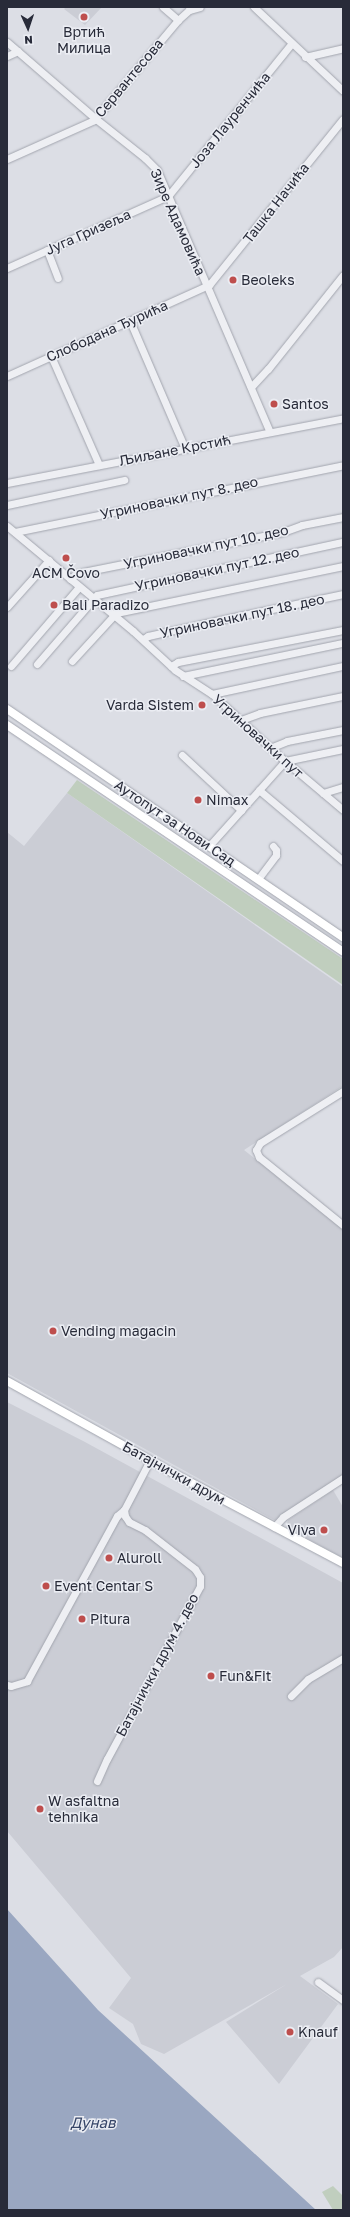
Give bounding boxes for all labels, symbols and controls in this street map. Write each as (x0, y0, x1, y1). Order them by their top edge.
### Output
north arrow (8, 8, 48, 48)
marker: Вртић Милица (79, 12, 89, 22)
place label: Вртић Милица (57, 24, 111, 56)
text: N (24, 34, 33, 47)
street label: Сервантесова (91, 35, 167, 121)
street label: Јоза Лауренчића (186, 69, 274, 171)
street label: Ташка Начића (239, 159, 313, 247)
street label: Зире Адамовића (147, 166, 209, 278)
street label: Југа Гризеља (43, 206, 133, 258)
place label: Beoleks (241, 272, 295, 288)
marker: Beoleks (228, 275, 238, 285)
street label: Слободана Ђурића (44, 297, 170, 365)
place label: Santos (282, 396, 329, 412)
marker: Santos (269, 399, 279, 409)
street label: Љиљане Крстић (118, 431, 232, 469)
street label: Угриновачки пут 8. део (98, 473, 260, 523)
street label: Угриновачки пут 10. део (122, 521, 290, 573)
street label: Угриновачки пут 12. део (133, 543, 301, 595)
marker: ACM Čovo (61, 553, 71, 563)
place label: ACM Čovo (32, 565, 100, 581)
street label: Угриновачки пут 18. део (158, 590, 326, 642)
place label: Bali Paradizo (62, 597, 149, 613)
marker: Bali Paradizo (49, 600, 59, 610)
street label: Угриновачки пут (209, 691, 307, 781)
place label: Varda Sistem (106, 697, 194, 713)
marker: Varda Sistem (197, 700, 207, 710)
street label: Аутопут за Нови Сад (111, 776, 239, 870)
place label: Nimax (206, 792, 248, 808)
marker: Nimax (193, 795, 203, 805)
place label: Vending magacin (61, 1323, 176, 1339)
marker: Vending magacin (48, 1326, 58, 1336)
street label: Батајнички друм (120, 1438, 228, 1508)
place label: Viva (288, 1522, 316, 1538)
marker: Viva (319, 1525, 329, 1535)
place label: Aluroll (117, 1550, 162, 1566)
marker: Aluroll (104, 1553, 114, 1563)
place label: Event Centar S (54, 1578, 153, 1594)
marker: Event Centar S (41, 1581, 51, 1591)
street label: Батајнички друм 4. део (112, 1591, 202, 1739)
place label: Pitura (90, 1611, 130, 1627)
marker: Pitura (77, 1614, 87, 1624)
place label: Fun&Fit (219, 1668, 271, 1684)
marker: Fun&Fit (206, 1671, 216, 1681)
place label: W asfaltna tehnika (48, 1793, 119, 1826)
marker: W asfaltna tehnika (35, 1804, 45, 1814)
place label: Knauf (298, 2024, 338, 2040)
marker: Knauf (285, 2027, 295, 2037)
water label: Дунав (70, 2114, 116, 2132)

